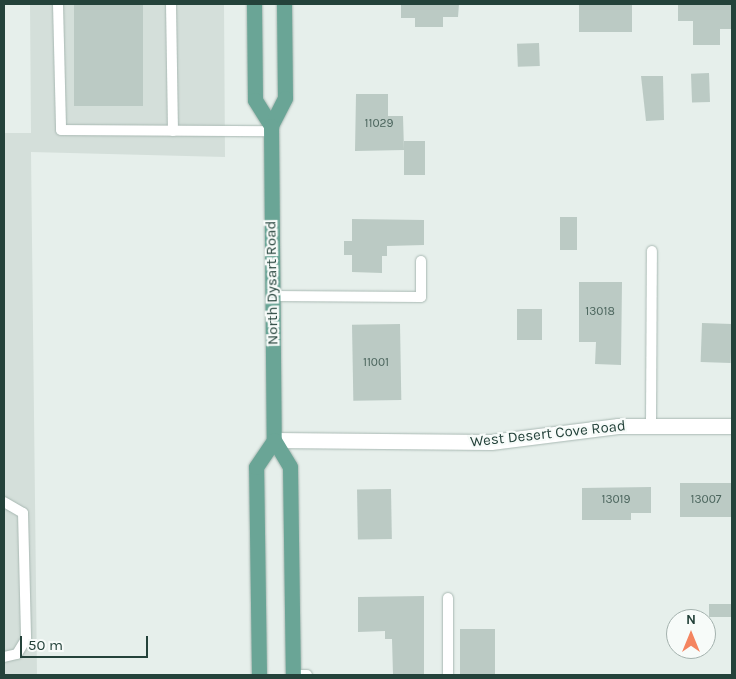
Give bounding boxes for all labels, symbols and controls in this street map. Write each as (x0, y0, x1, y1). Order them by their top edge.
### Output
house number: 11029 (365, 117, 393, 131)
street label: North Dysart Road (262, 221, 282, 345)
house number: 13018 (585, 305, 615, 319)
house number: 11001 (363, 356, 389, 370)
street label: West Desert Cove Road (469, 417, 627, 451)
house number: 13019 (601, 493, 631, 507)
house number: 13007 (691, 493, 721, 507)
north arrow (666, 609, 716, 659)
text: N (686, 611, 696, 628)
scale bar (22, 626, 150, 658)
text: 50 m (28, 636, 63, 654)

